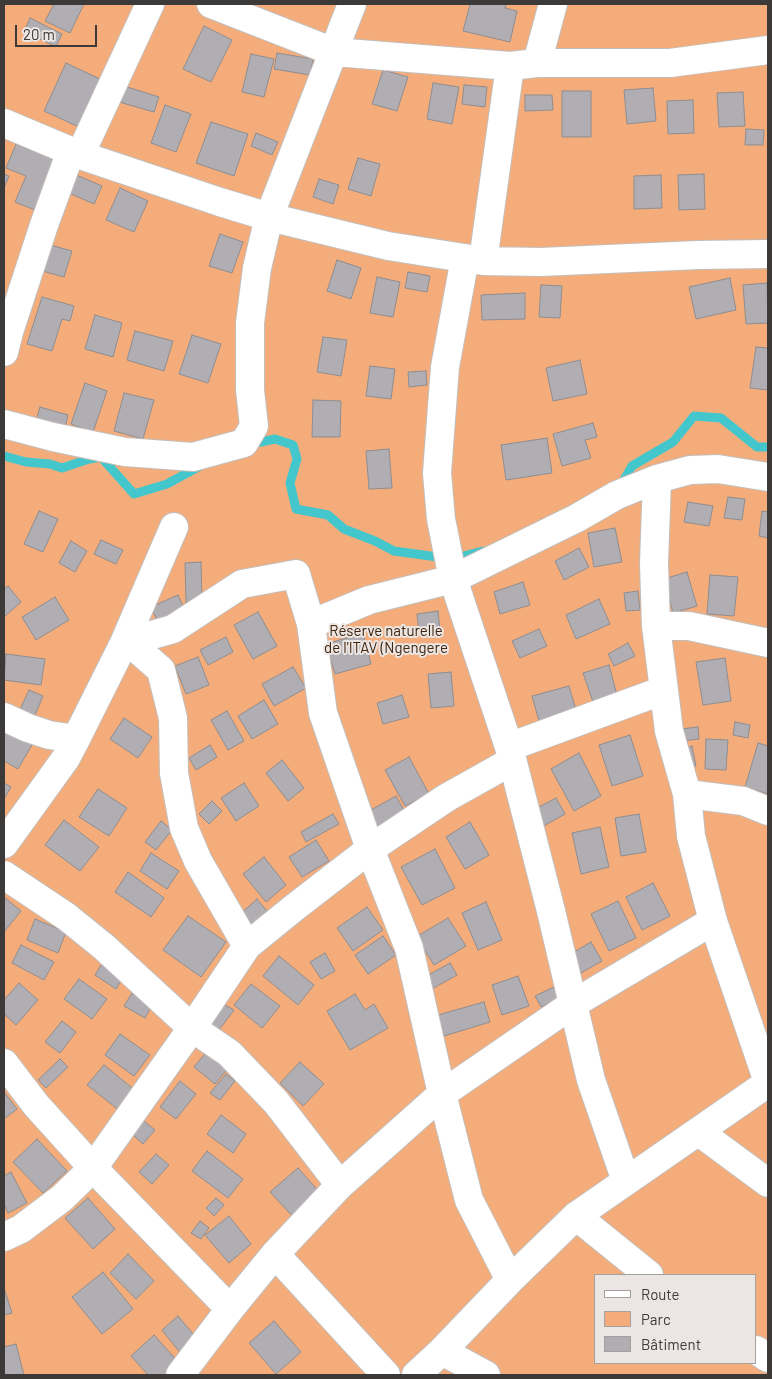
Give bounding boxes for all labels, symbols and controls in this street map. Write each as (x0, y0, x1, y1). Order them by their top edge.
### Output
scale bar (18, 15, 100, 47)
text: 20 m (23, 25, 55, 43)
park label: Réserve naturelle de l'ITAV (Ngengere (324, 622, 448, 657)
legend (594, 1274, 757, 1364)
text: Route (641, 1285, 680, 1303)
text: Parc (641, 1310, 671, 1328)
text: Bâtiment (641, 1335, 701, 1353)

